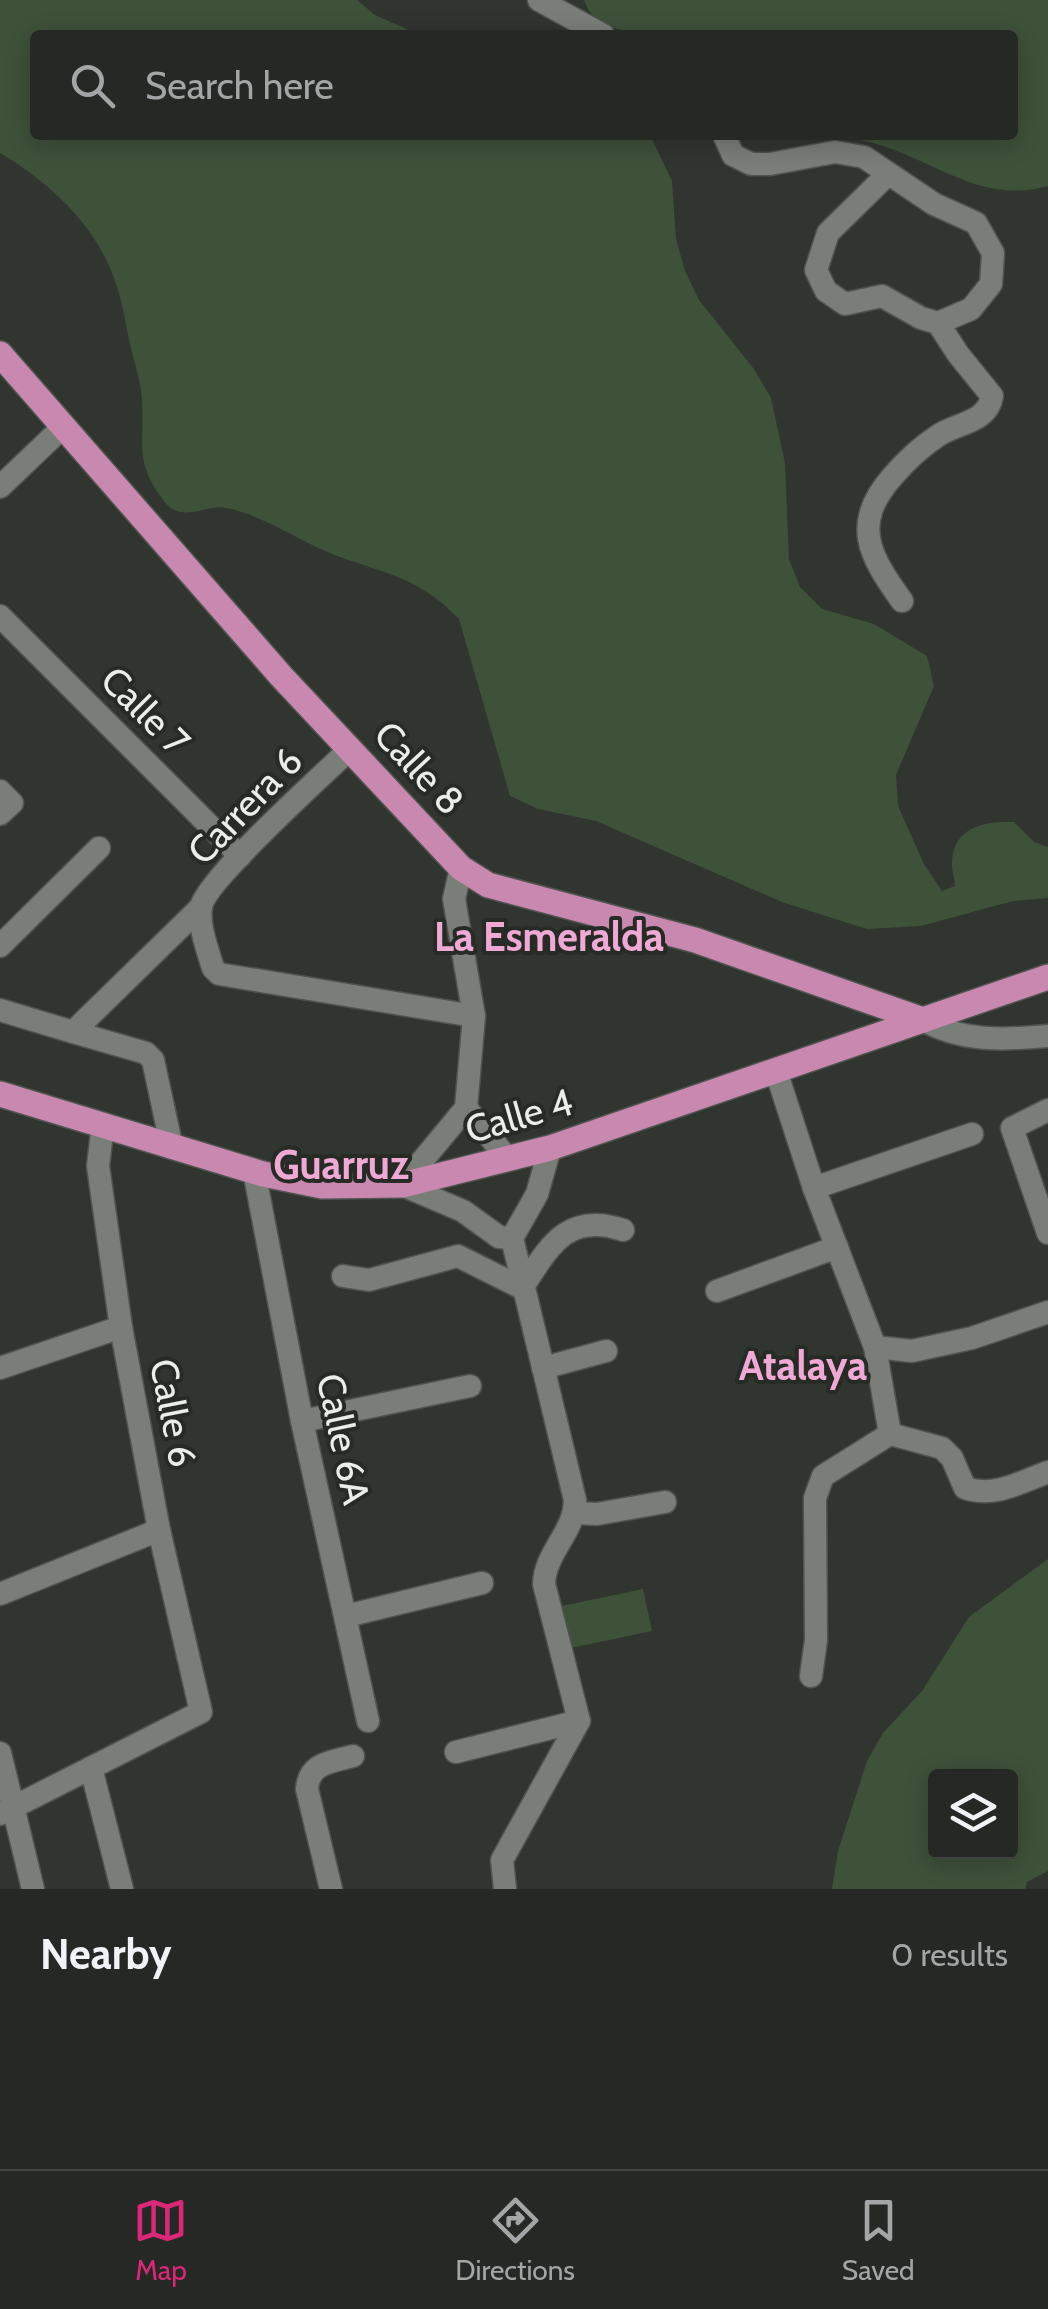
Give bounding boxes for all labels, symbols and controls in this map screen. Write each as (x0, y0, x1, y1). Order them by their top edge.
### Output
search box (30, 30, 1018, 140)
icon: search (65, 58, 120, 113)
text: Search here (145, 62, 334, 109)
street label: Calle 7 (91, 656, 200, 765)
street label: Calle 8 (365, 711, 474, 824)
street label: Carrera 6 (177, 737, 312, 874)
district label: La Esmeralda (434, 912, 664, 961)
street label: Calle 4 (460, 1078, 578, 1153)
district label: Guarruz (273, 1140, 409, 1189)
district label: Atalaya (739, 1341, 867, 1390)
street label: Calle 6 (140, 1355, 207, 1471)
street label: Calle 6A (307, 1369, 380, 1509)
map controls (928, 1769, 1018, 1859)
button: layers (928, 1769, 1018, 1859)
text: Nearby (40, 1928, 172, 1980)
text: 0 results (891, 1935, 1008, 1974)
tab: Map (133, 2193, 188, 2287)
tab: Directions (455, 2193, 575, 2287)
tab: Saved (842, 2193, 915, 2287)

